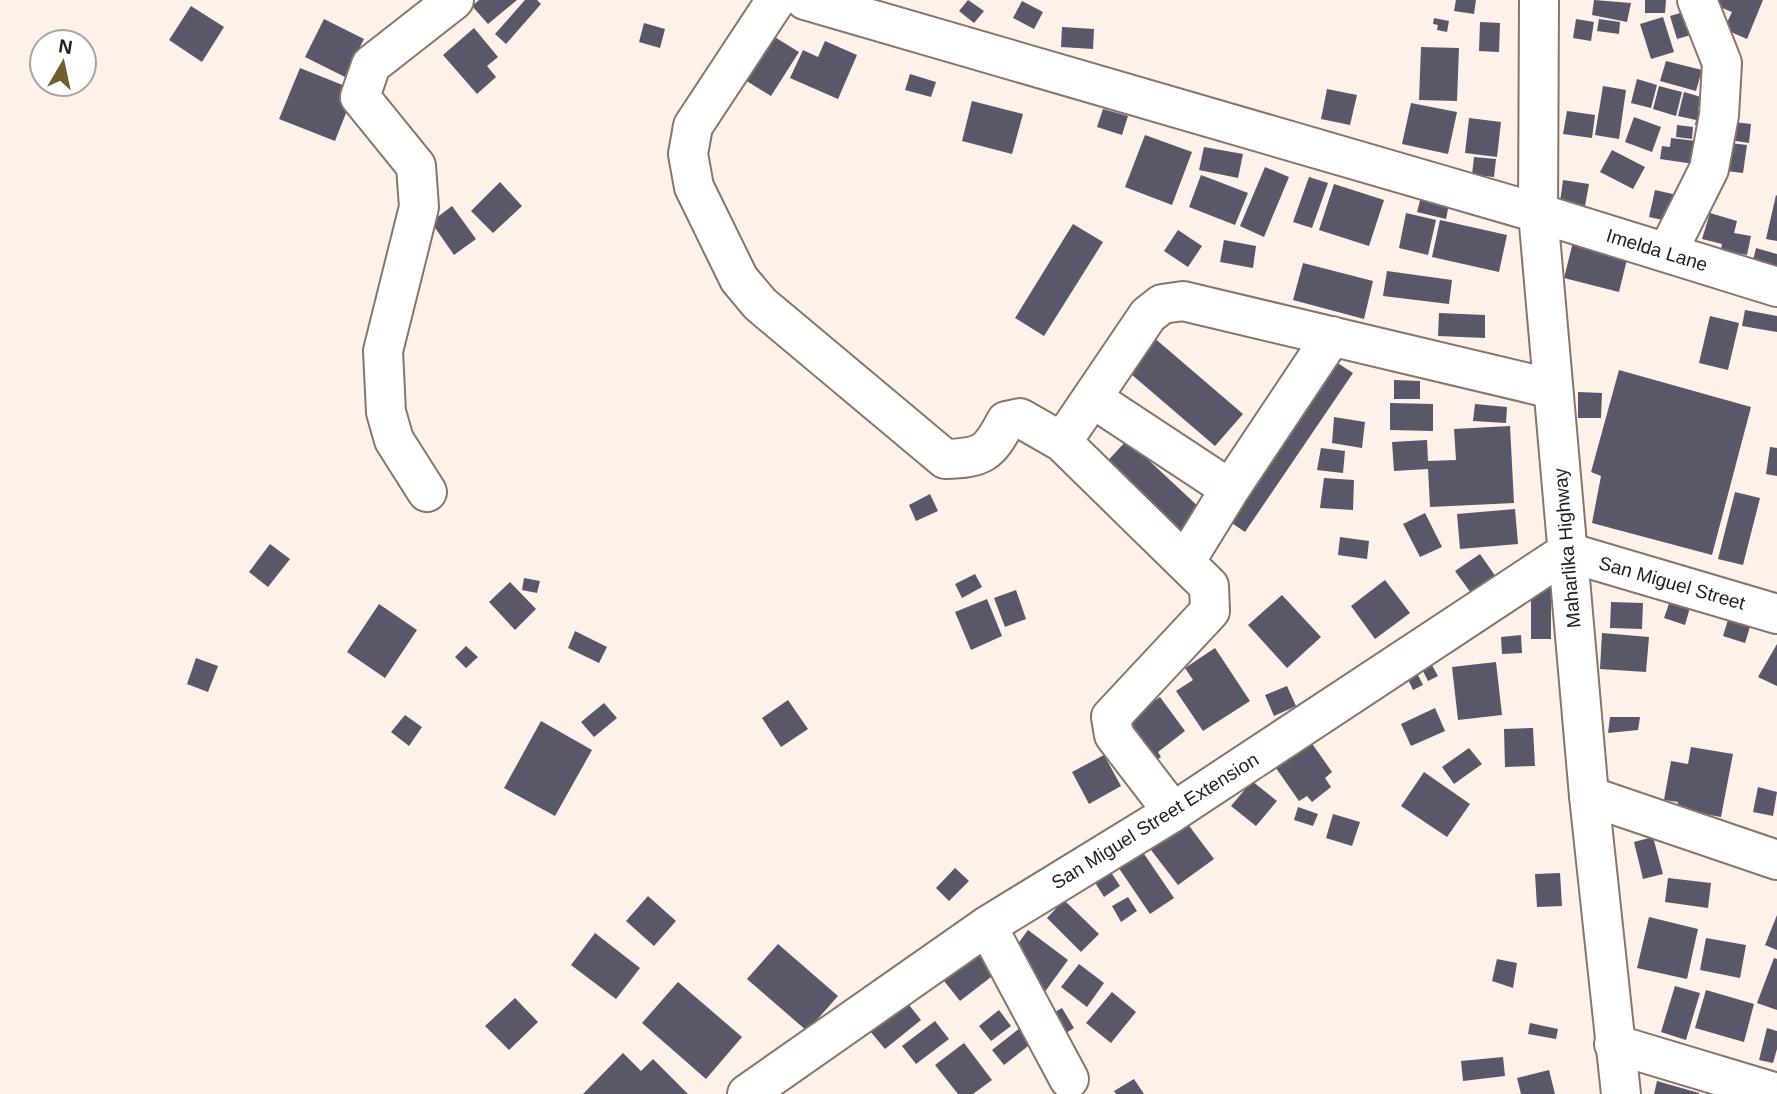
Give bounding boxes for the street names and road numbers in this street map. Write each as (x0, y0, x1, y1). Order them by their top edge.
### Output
street label: Imelda Lane (1604, 225, 1710, 275)
street label: Maharlika Highway (1550, 467, 1584, 629)
street label: San Miguel Street (1597, 552, 1748, 614)
street label: San Miguel Street Extension (1048, 749, 1262, 893)

